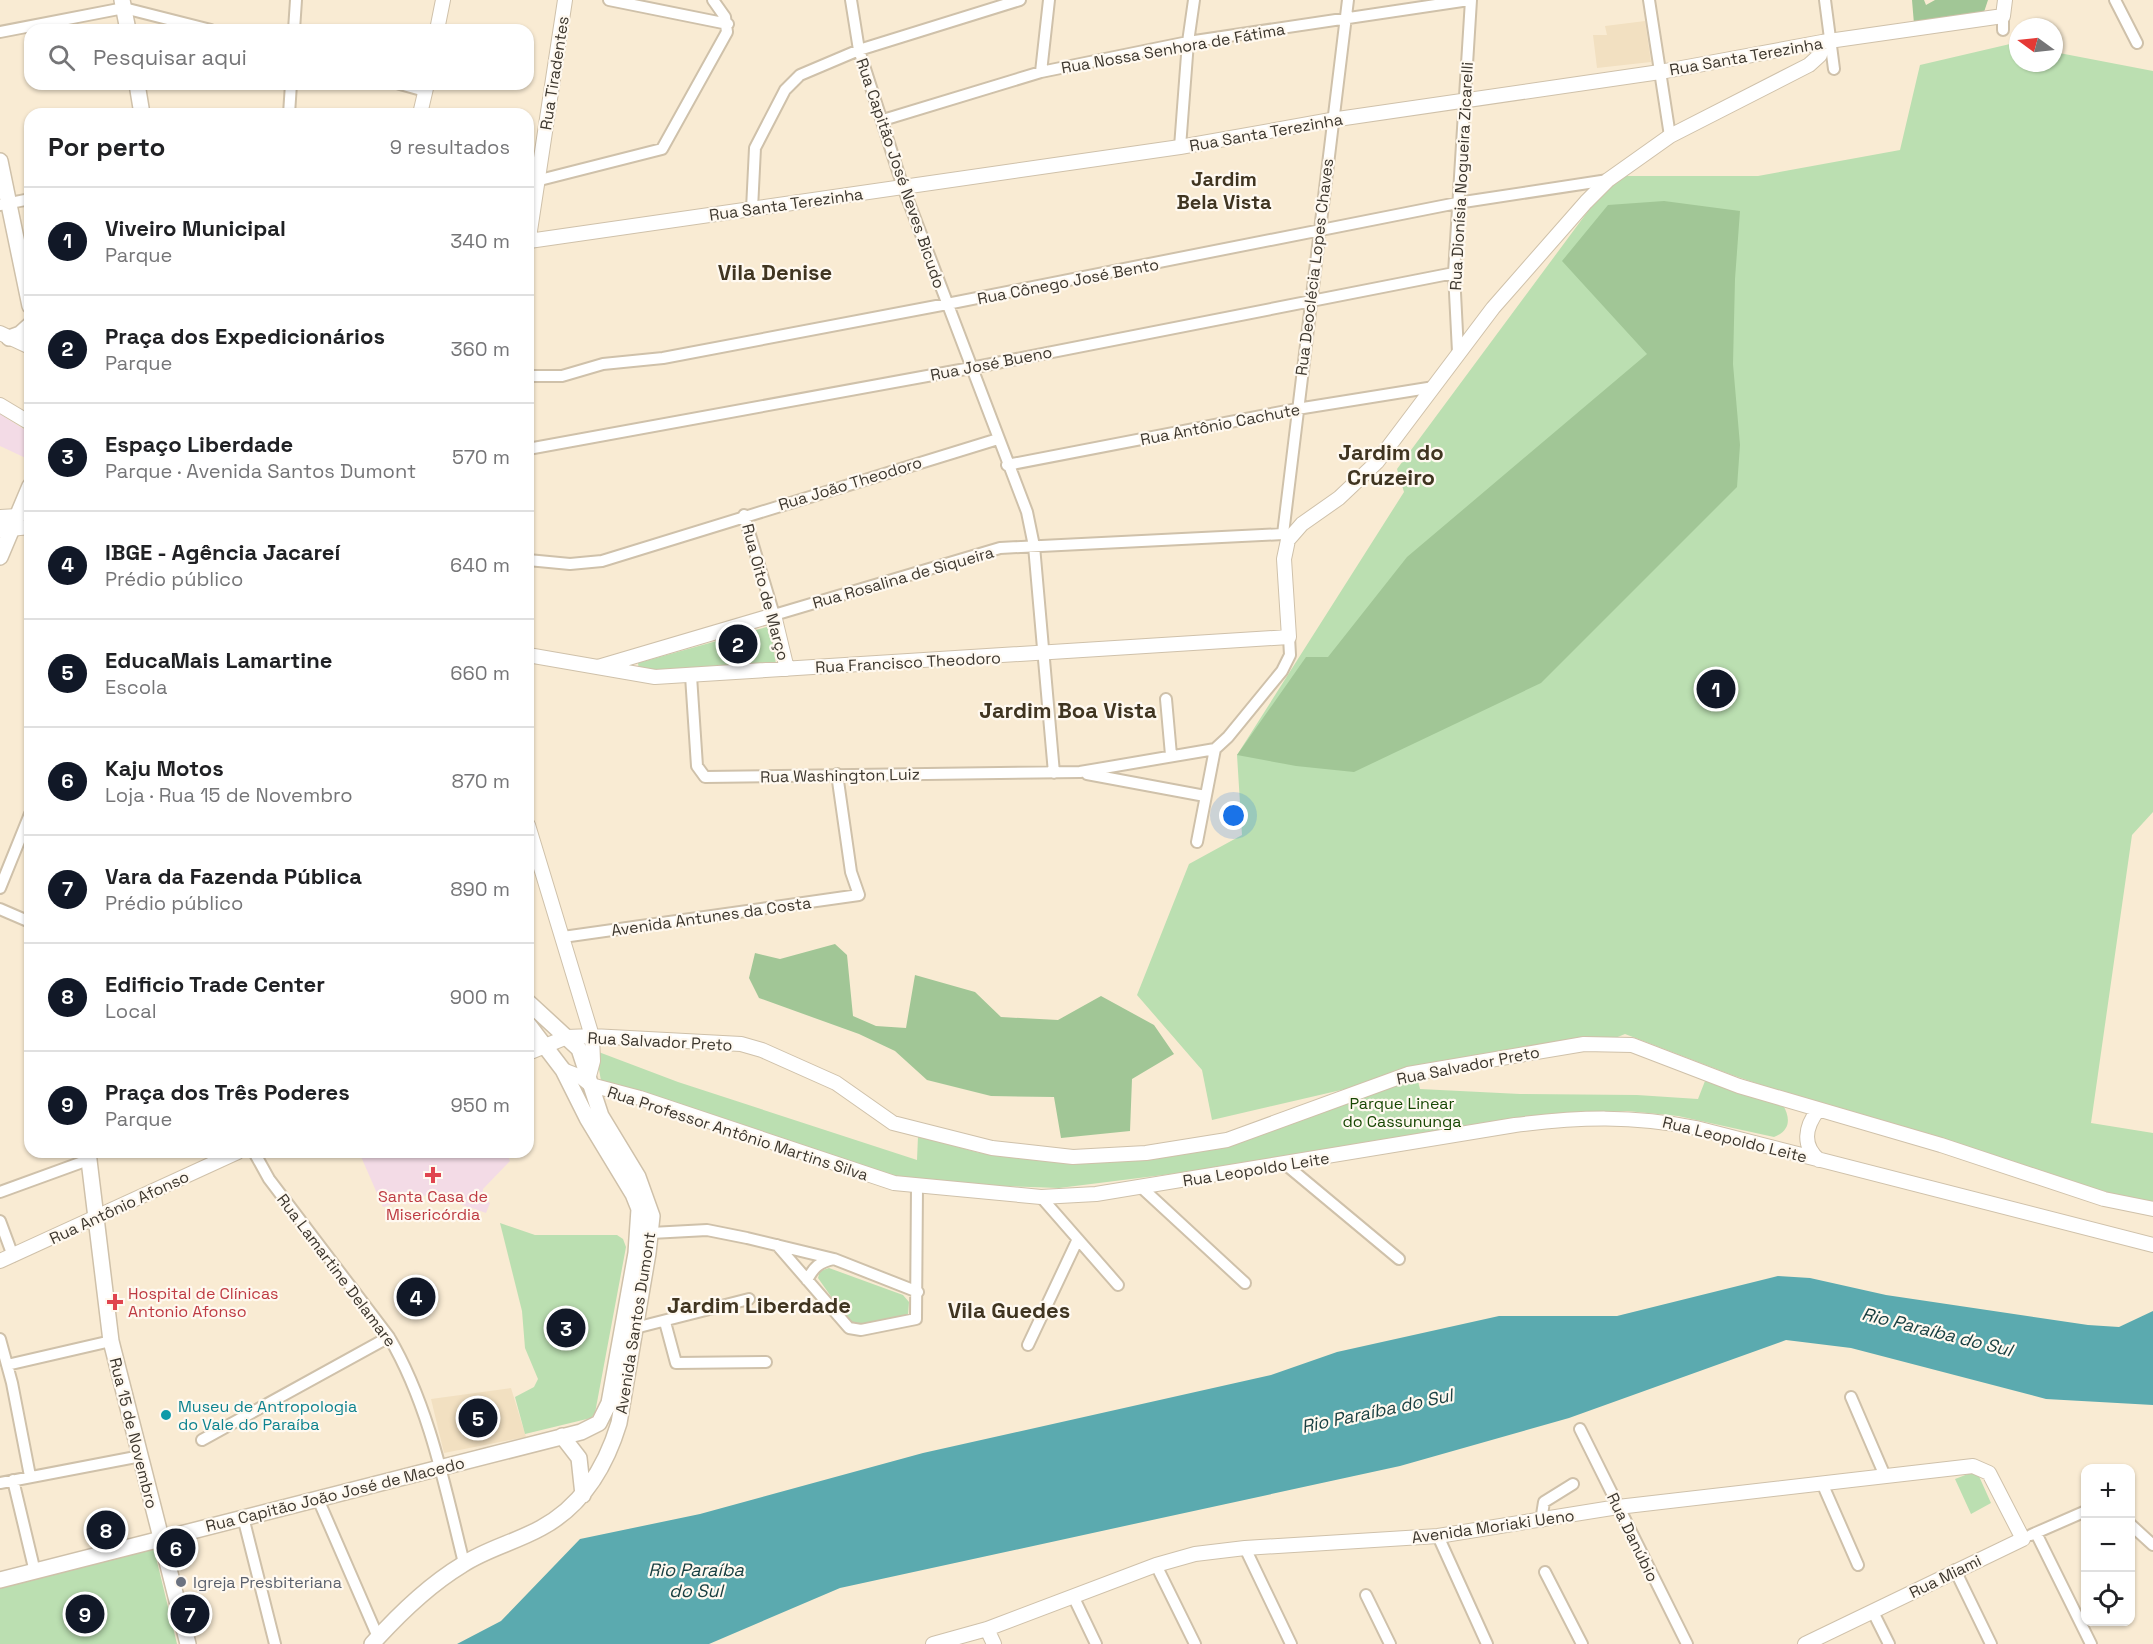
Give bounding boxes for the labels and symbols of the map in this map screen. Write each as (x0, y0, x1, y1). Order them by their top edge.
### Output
street label: Rua Tiradentes (535, 15, 574, 132)
street label: Rua Nossa Senhora de Fátima (1059, 18, 1287, 79)
north arrow (2009, 18, 2063, 72)
street label: Rua Santa Terezinha (1668, 33, 1824, 80)
street label: Rua Capitão José Neves Bicudo (851, 55, 950, 291)
street label: Rua Dionísia Nogueira Zicarelli (1445, 61, 1478, 291)
street label: Rua Santa Terezinha (1188, 109, 1344, 156)
street label: Rua Deoclécia Lopes Chaves (1291, 157, 1338, 377)
district label: Jardim Bela Vista (1176, 166, 1272, 215)
street label: Rua Santa Terezinha (708, 183, 864, 226)
street label: Rua Cônego José Bento (976, 254, 1161, 309)
district label: Vila Denise (718, 258, 832, 286)
street label: Rua José Bueno (928, 341, 1054, 386)
street label: Rua Antônio Cachute (1138, 399, 1302, 450)
district label: Jardim do Cruzeiro (1338, 438, 1444, 491)
street label: Rua João Theodoro (776, 452, 925, 515)
street label: Rua Oito de Março (737, 521, 794, 663)
street label: Rua Rosalina de Siqueira (810, 542, 996, 613)
pin: 2 (718, 622, 758, 666)
street label: Rua Francisco Theodoro (815, 647, 1001, 678)
pin: 1 (1696, 666, 1736, 712)
district label: Jardim Boa Vista (979, 696, 1157, 724)
street label: Rua Washington Luiz (760, 764, 920, 787)
your location (1219, 801, 1248, 830)
street label: Avenida Antunes da Costa (610, 892, 812, 941)
street label: Rua Salvador Preto (587, 1027, 733, 1056)
street label: Rua Salvador Preto (1395, 1041, 1541, 1090)
street label: Rua Professor Antônio Martins Silva (605, 1081, 871, 1186)
park label: Parque Linear do Cassununga (1342, 1093, 1462, 1132)
street label: Rua Leopoldo Leite (1660, 1111, 1809, 1168)
street label: Rua Leopoldo Leite (1181, 1148, 1331, 1191)
street label: Rua Antônio Afonso (46, 1166, 192, 1249)
marker: Santa Casa de Misericórdia (424, 1166, 442, 1184)
place label: Santa Casa de Misericórdia (378, 1186, 488, 1225)
street label: Rua Lamartine Delamare (272, 1190, 401, 1351)
street label: Avenida Santos Dumont (611, 1231, 660, 1416)
pin: 4 (396, 1274, 436, 1320)
place label: Hospital de Clínicas Antonio Afonso (128, 1283, 278, 1322)
district label: Jardim Liberdade (667, 1291, 851, 1319)
marker: Hospital de Clínicas Antonio Afonso (106, 1293, 124, 1311)
district label: Vila Guedes (948, 1296, 1070, 1324)
water label: Rio Paraíba do Sul (1860, 1302, 2017, 1362)
pin: 3 (546, 1306, 586, 1350)
street label: Rua 15 de Novembro (105, 1355, 162, 1511)
water label: Rio Paraíba do Sul (1299, 1383, 1457, 1438)
place label: Museu de Antropologia do Vale do Paraíba (178, 1396, 357, 1435)
pin: 5 (458, 1396, 498, 1440)
marker: Museu de Antropologia do Vale do Paraíba (159, 1408, 173, 1422)
street label: Rua Capitão João José de Macedo (203, 1452, 467, 1537)
street label: Rua Danúbio (1602, 1489, 1663, 1585)
street label: Avenida Moriaki Ueno (1410, 1505, 1576, 1548)
pin: 8 (86, 1508, 126, 1552)
pin: 6 (156, 1526, 195, 1570)
street label: Rua Miami (1906, 1550, 1985, 1603)
water label: Rio Paraíba do Sul (648, 1558, 744, 1602)
place label: Igreja Presbiteriana (193, 1572, 342, 1593)
marker: Igreja Presbiteriana (174, 1575, 188, 1589)
pin: 9 (66, 1592, 104, 1636)
pin: 7 (170, 1592, 210, 1636)

